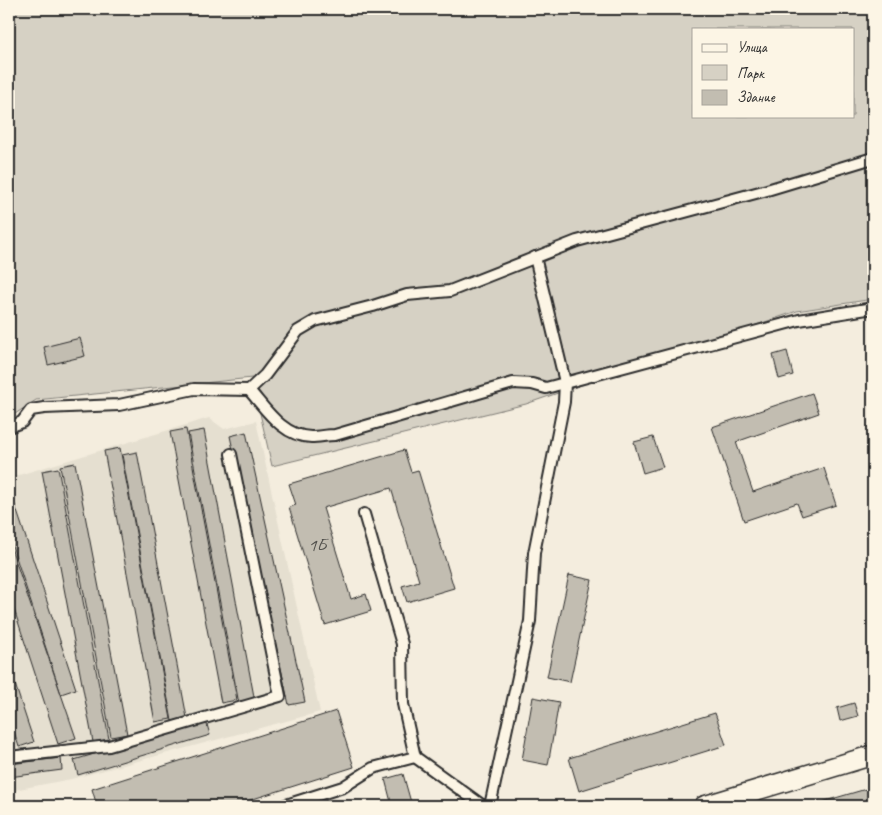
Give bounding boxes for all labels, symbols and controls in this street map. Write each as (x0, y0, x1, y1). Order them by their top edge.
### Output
legend (692, 28, 854, 118)
text: Улица (737, 38, 768, 57)
text: Парк (737, 64, 765, 83)
text: Здание (737, 88, 776, 107)
house number: 1Б (308, 533, 329, 557)

